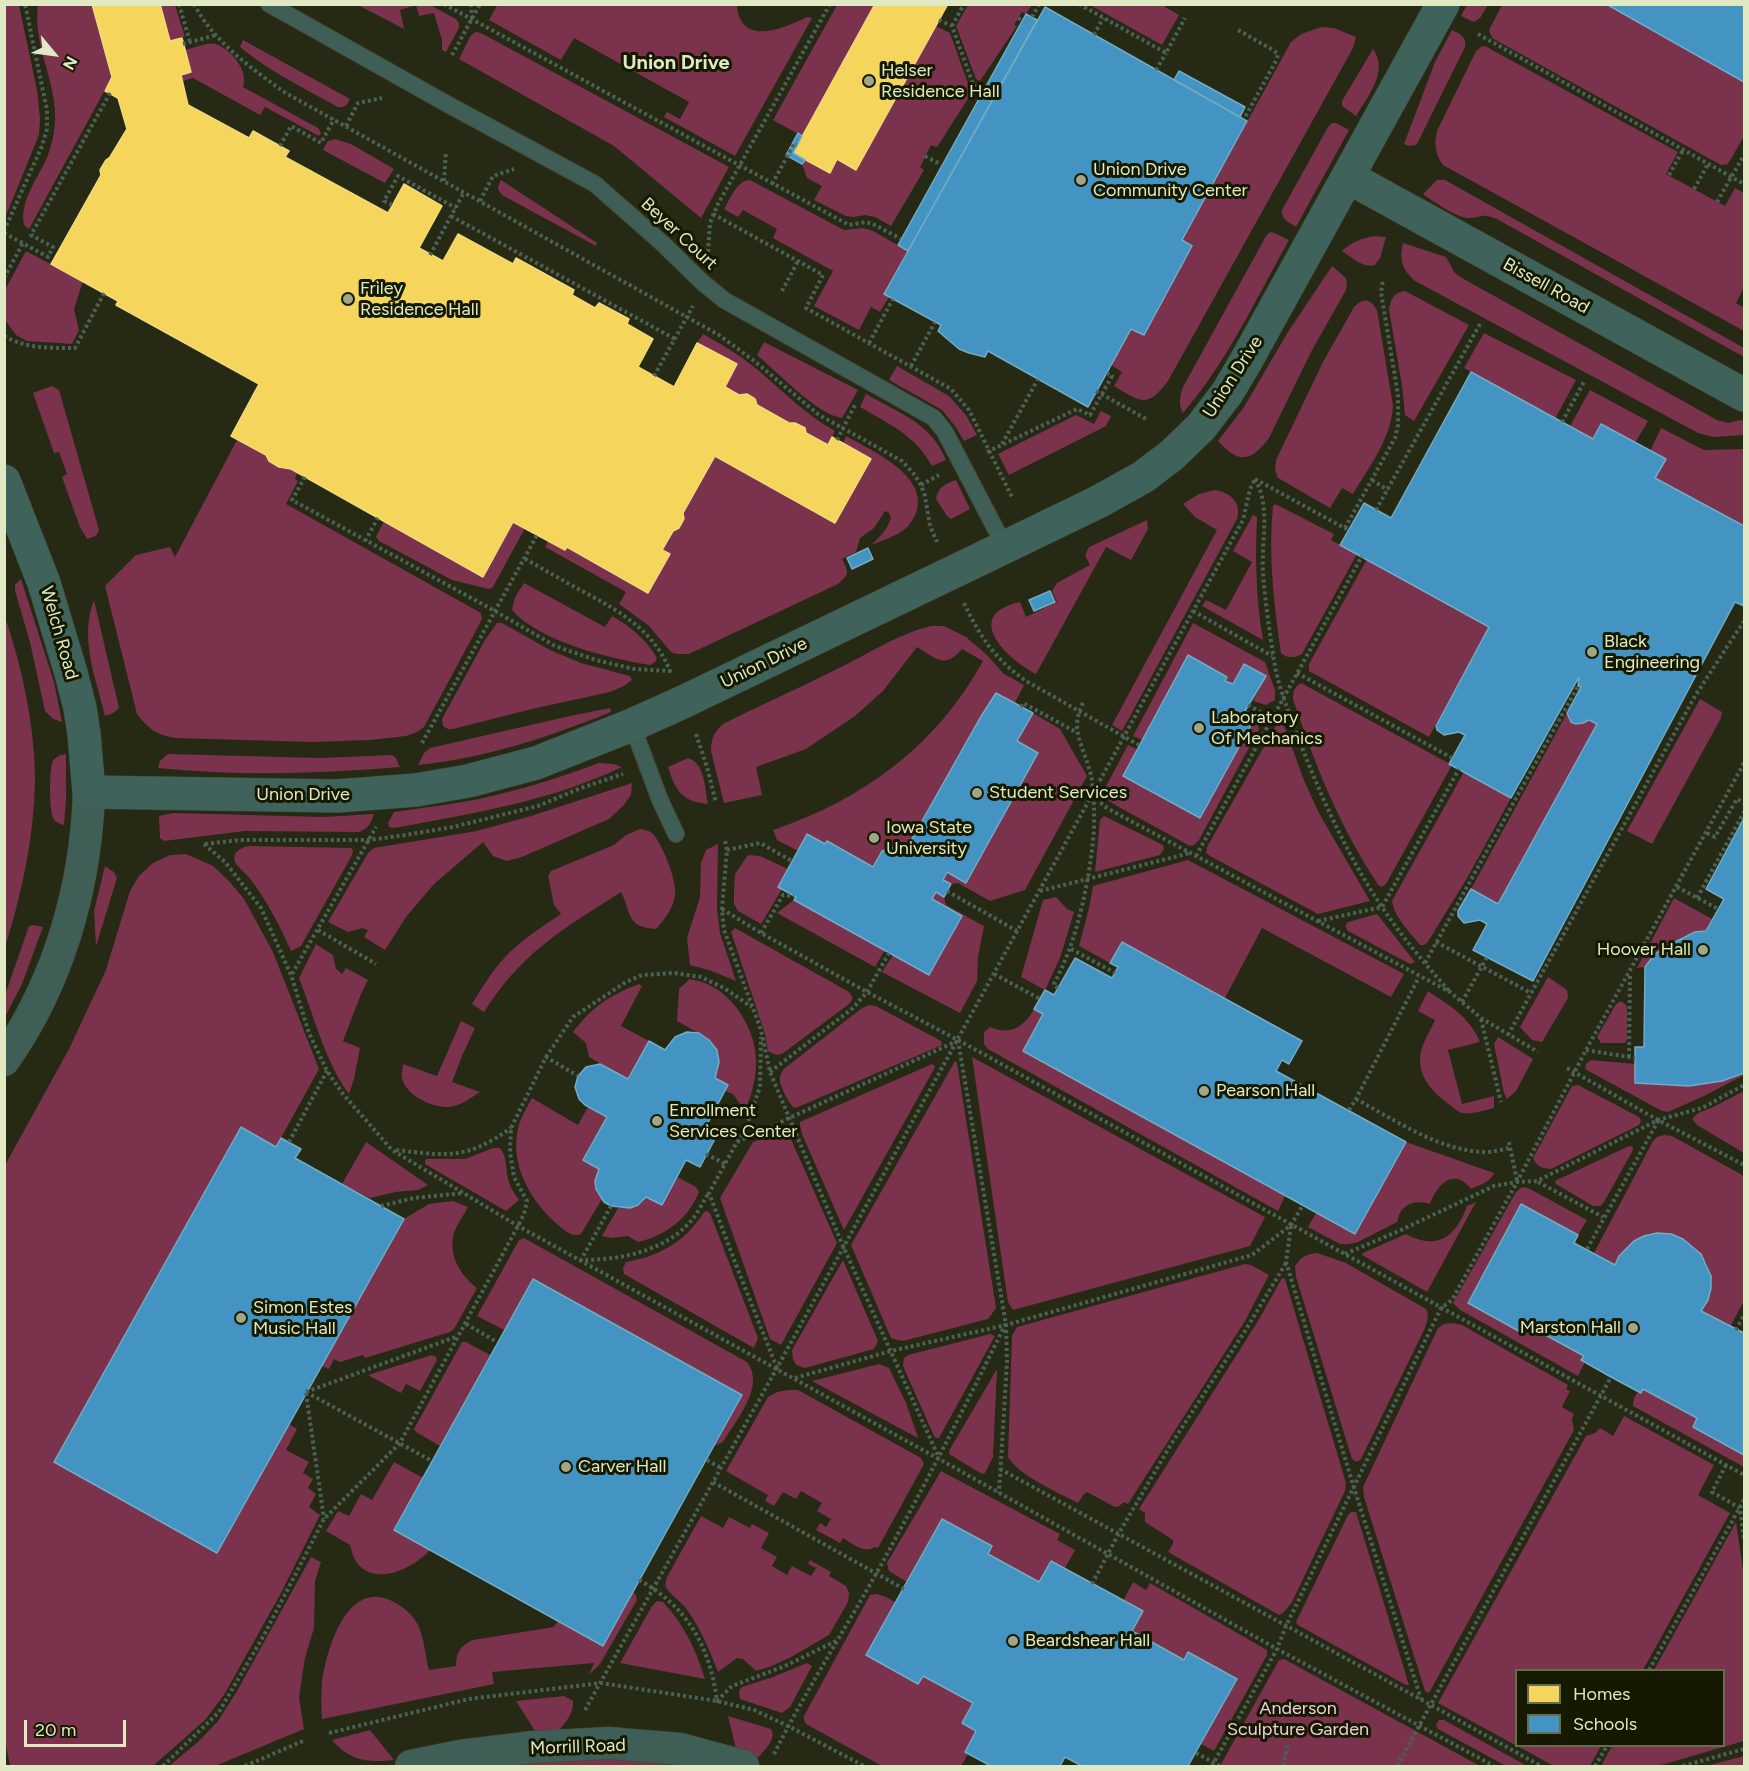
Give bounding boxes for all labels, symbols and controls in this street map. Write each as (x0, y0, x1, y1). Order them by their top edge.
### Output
north arrow (24, 24, 84, 84)
district label: Union Drive (622, 51, 730, 75)
text: N (59, 53, 81, 73)
place label: Helser Residence Hall (881, 60, 1000, 103)
marker: Helser Residence Hall (862, 74, 876, 88)
place label: Union Drive Community Center (1093, 159, 1248, 201)
marker: Union Drive Community Center (1074, 173, 1088, 187)
street label: Beyer Court (636, 193, 722, 275)
street label: Bissell Road (1499, 253, 1593, 319)
place label: Friley Residence Hall (360, 278, 479, 320)
marker: Friley Residence Hall (341, 292, 355, 306)
street label: Union Drive (1198, 332, 1268, 422)
street label: Welch Road (35, 584, 83, 682)
place label: Black Engineering (1604, 631, 1700, 674)
street label: Union Drive (717, 633, 811, 693)
marker: Black Engineering (1585, 645, 1599, 659)
place label: Laboratory Of Mechanics (1211, 707, 1322, 750)
marker: Laboratory Of Mechanics (1192, 721, 1206, 735)
place label: Student Services (989, 782, 1127, 804)
street label: Union Drive (256, 784, 350, 806)
marker: Student Services (970, 786, 984, 800)
place label: Iowa State University (886, 817, 972, 860)
marker: Iowa State University (867, 831, 881, 845)
place label: Hoover Hall (1597, 939, 1691, 961)
marker: Hoover Hall (1696, 943, 1710, 957)
place label: Pearson Hall (1216, 1080, 1315, 1102)
marker: Pearson Hall (1197, 1084, 1211, 1098)
place label: Enrollment Services Center (669, 1100, 797, 1142)
marker: Enrollment Services Center (650, 1114, 664, 1128)
place label: Simon Estes Music Hall (253, 1297, 352, 1340)
marker: Simon Estes Music Hall (234, 1311, 248, 1325)
place label: Marston Hall (1520, 1317, 1621, 1339)
marker: Marston Hall (1626, 1321, 1640, 1335)
place label: Carver Hall (578, 1456, 666, 1478)
marker: Carver Hall (559, 1460, 573, 1474)
place label: Beardshear Hall (1025, 1630, 1150, 1652)
marker: Beardshear Hall (1006, 1634, 1020, 1648)
legend (1515, 1669, 1725, 1747)
text: Homes (1573, 1683, 1631, 1705)
park label: Anderson Sculpture Garden (1227, 1698, 1369, 1740)
scale bar (27, 1708, 129, 1746)
text: Schools (1573, 1713, 1637, 1735)
text: 20 m (35, 1719, 76, 1741)
street label: Morrill Road (530, 1735, 626, 1759)

